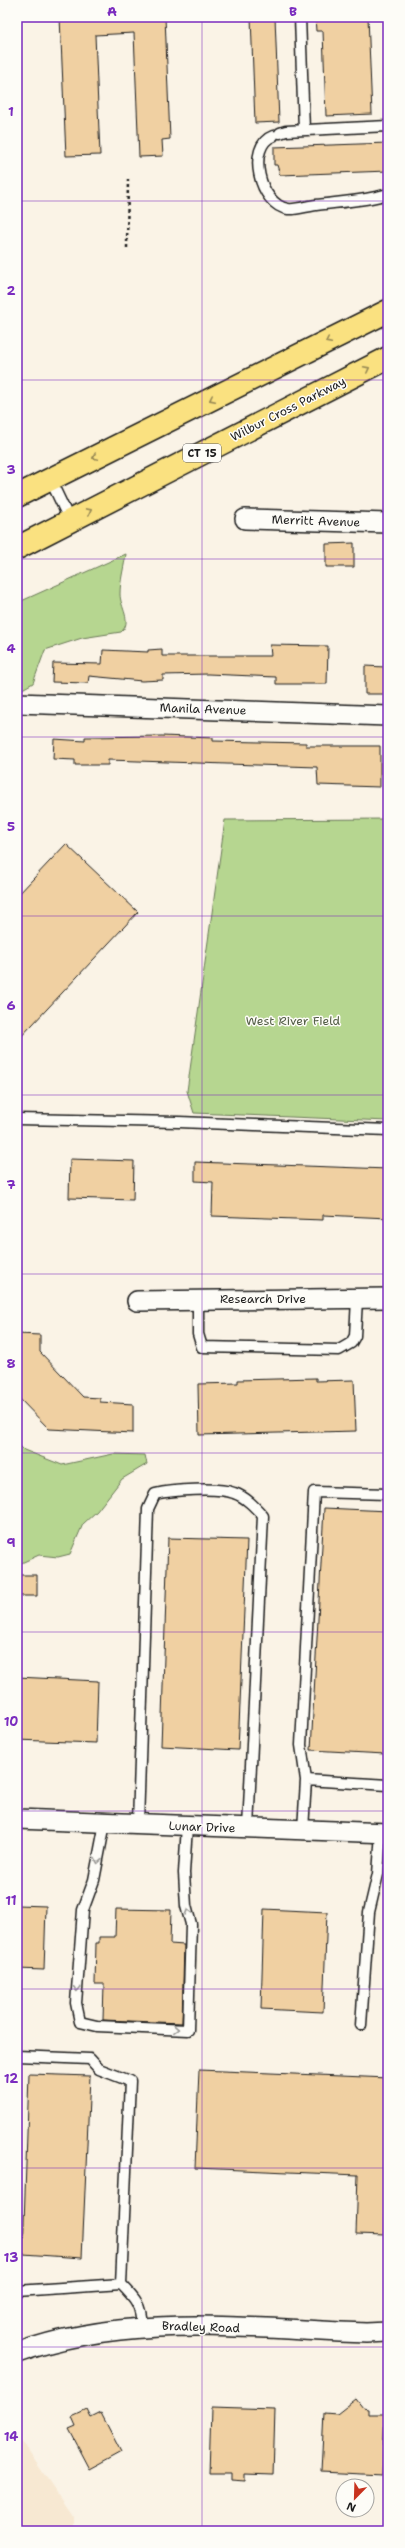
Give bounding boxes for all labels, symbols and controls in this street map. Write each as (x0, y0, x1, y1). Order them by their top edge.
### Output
text: A (107, 3, 117, 20)
text: B (289, 3, 297, 20)
text: 1 (8, 103, 14, 120)
text: 2 (6, 282, 16, 299)
one-way arrow (325, 336, 332, 344)
one-way arrow (363, 366, 370, 374)
street label: Wilbur Cross Parkway (228, 373, 348, 445)
one-way arrow (208, 394, 216, 402)
road number: CT 15 (183, 444, 221, 462)
one-way arrow (92, 452, 99, 460)
text: 3 (6, 461, 16, 478)
one-way arrow (85, 508, 92, 516)
street label: Merritt Avenue (271, 511, 361, 531)
text: 4 (6, 640, 16, 657)
street label: Manila Avenue (159, 699, 247, 719)
text: 5 (7, 818, 15, 835)
text: 6 (6, 997, 16, 1014)
park label: West River Field (246, 1013, 341, 1029)
text: 7 (6, 1176, 16, 1193)
street label: Research Drive (220, 1291, 306, 1307)
text: 8 (6, 1355, 16, 1372)
text: 9 (6, 1534, 16, 1551)
text: 10 (4, 1713, 18, 1730)
street label: Lunar Drive (168, 1818, 236, 1836)
one-way arrow (94, 1858, 102, 1865)
text: 11 (5, 1892, 17, 1909)
one-way arrow (184, 1909, 192, 1915)
one-way arrow (73, 1986, 82, 1992)
one-way arrow (173, 2025, 179, 2034)
text: 12 (4, 2070, 18, 2087)
text: 13 (4, 2249, 18, 2266)
street label: Bradley Road (162, 2318, 241, 2336)
text: 14 (4, 2428, 18, 2445)
north arrow (335, 2478, 375, 2518)
text: N (344, 2498, 358, 2515)

